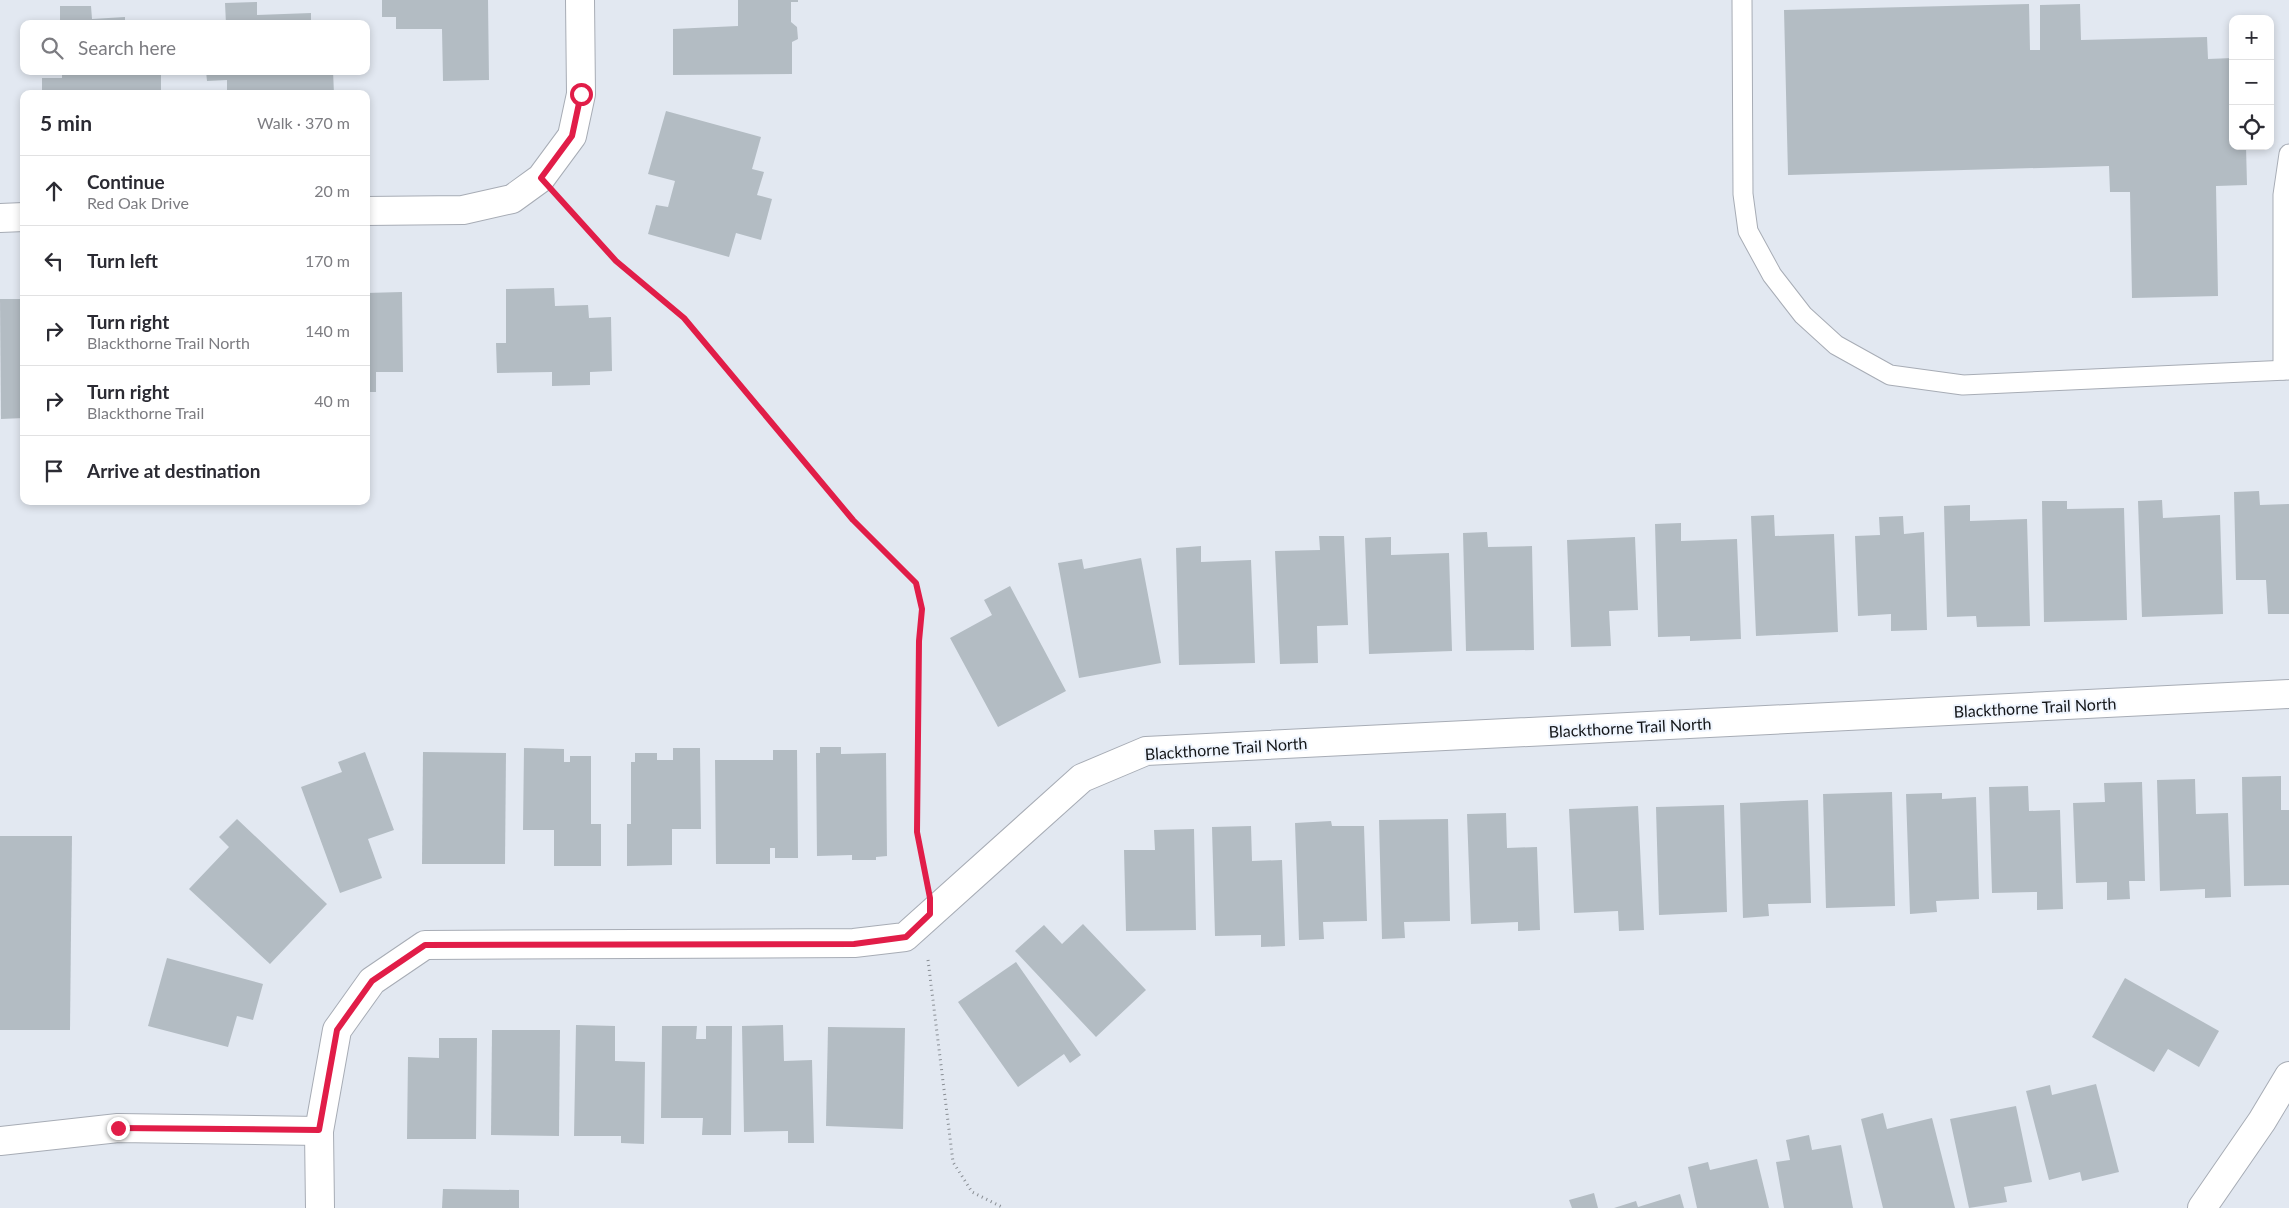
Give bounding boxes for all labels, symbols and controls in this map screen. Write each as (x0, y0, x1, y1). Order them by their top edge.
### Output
map controls (2229, 15, 2274, 150)
button: + (2229, 15, 2274, 60)
search box (20, 20, 370, 75)
icon: search (38, 34, 66, 62)
text: Search here (78, 36, 176, 59)
button: − (2229, 60, 2274, 105)
route start (570, 83, 593, 106)
button: locate (2229, 105, 2274, 150)
text: 5 min (40, 110, 92, 135)
text: Walk · 370 m (257, 113, 350, 132)
text: Continue (87, 170, 165, 193)
icon: ahead (40, 177, 68, 205)
text: 20 m (314, 181, 350, 200)
text: Red Oak Drive (87, 193, 189, 212)
icon: left (40, 247, 68, 275)
text: Turn left (87, 249, 158, 272)
text: 170 m (305, 251, 350, 270)
text: Turn right (87, 310, 169, 333)
icon: right (40, 317, 68, 345)
text: 140 m (305, 321, 350, 340)
text: Blackthorne Trail North (87, 333, 250, 352)
text: Turn right (87, 380, 169, 403)
icon: right (40, 387, 68, 415)
text: 40 m (314, 391, 350, 410)
text: Blackthorne Trail (87, 403, 204, 422)
icon: arrive (40, 457, 68, 485)
text: Arrive at destination (87, 459, 260, 482)
street label: Blackthorne Trail North (1953, 693, 2117, 721)
street label: Blackthorne Trail North (1548, 713, 1712, 741)
street label: Blackthorne Trail North (1144, 733, 1308, 763)
route end (107, 1117, 130, 1140)

